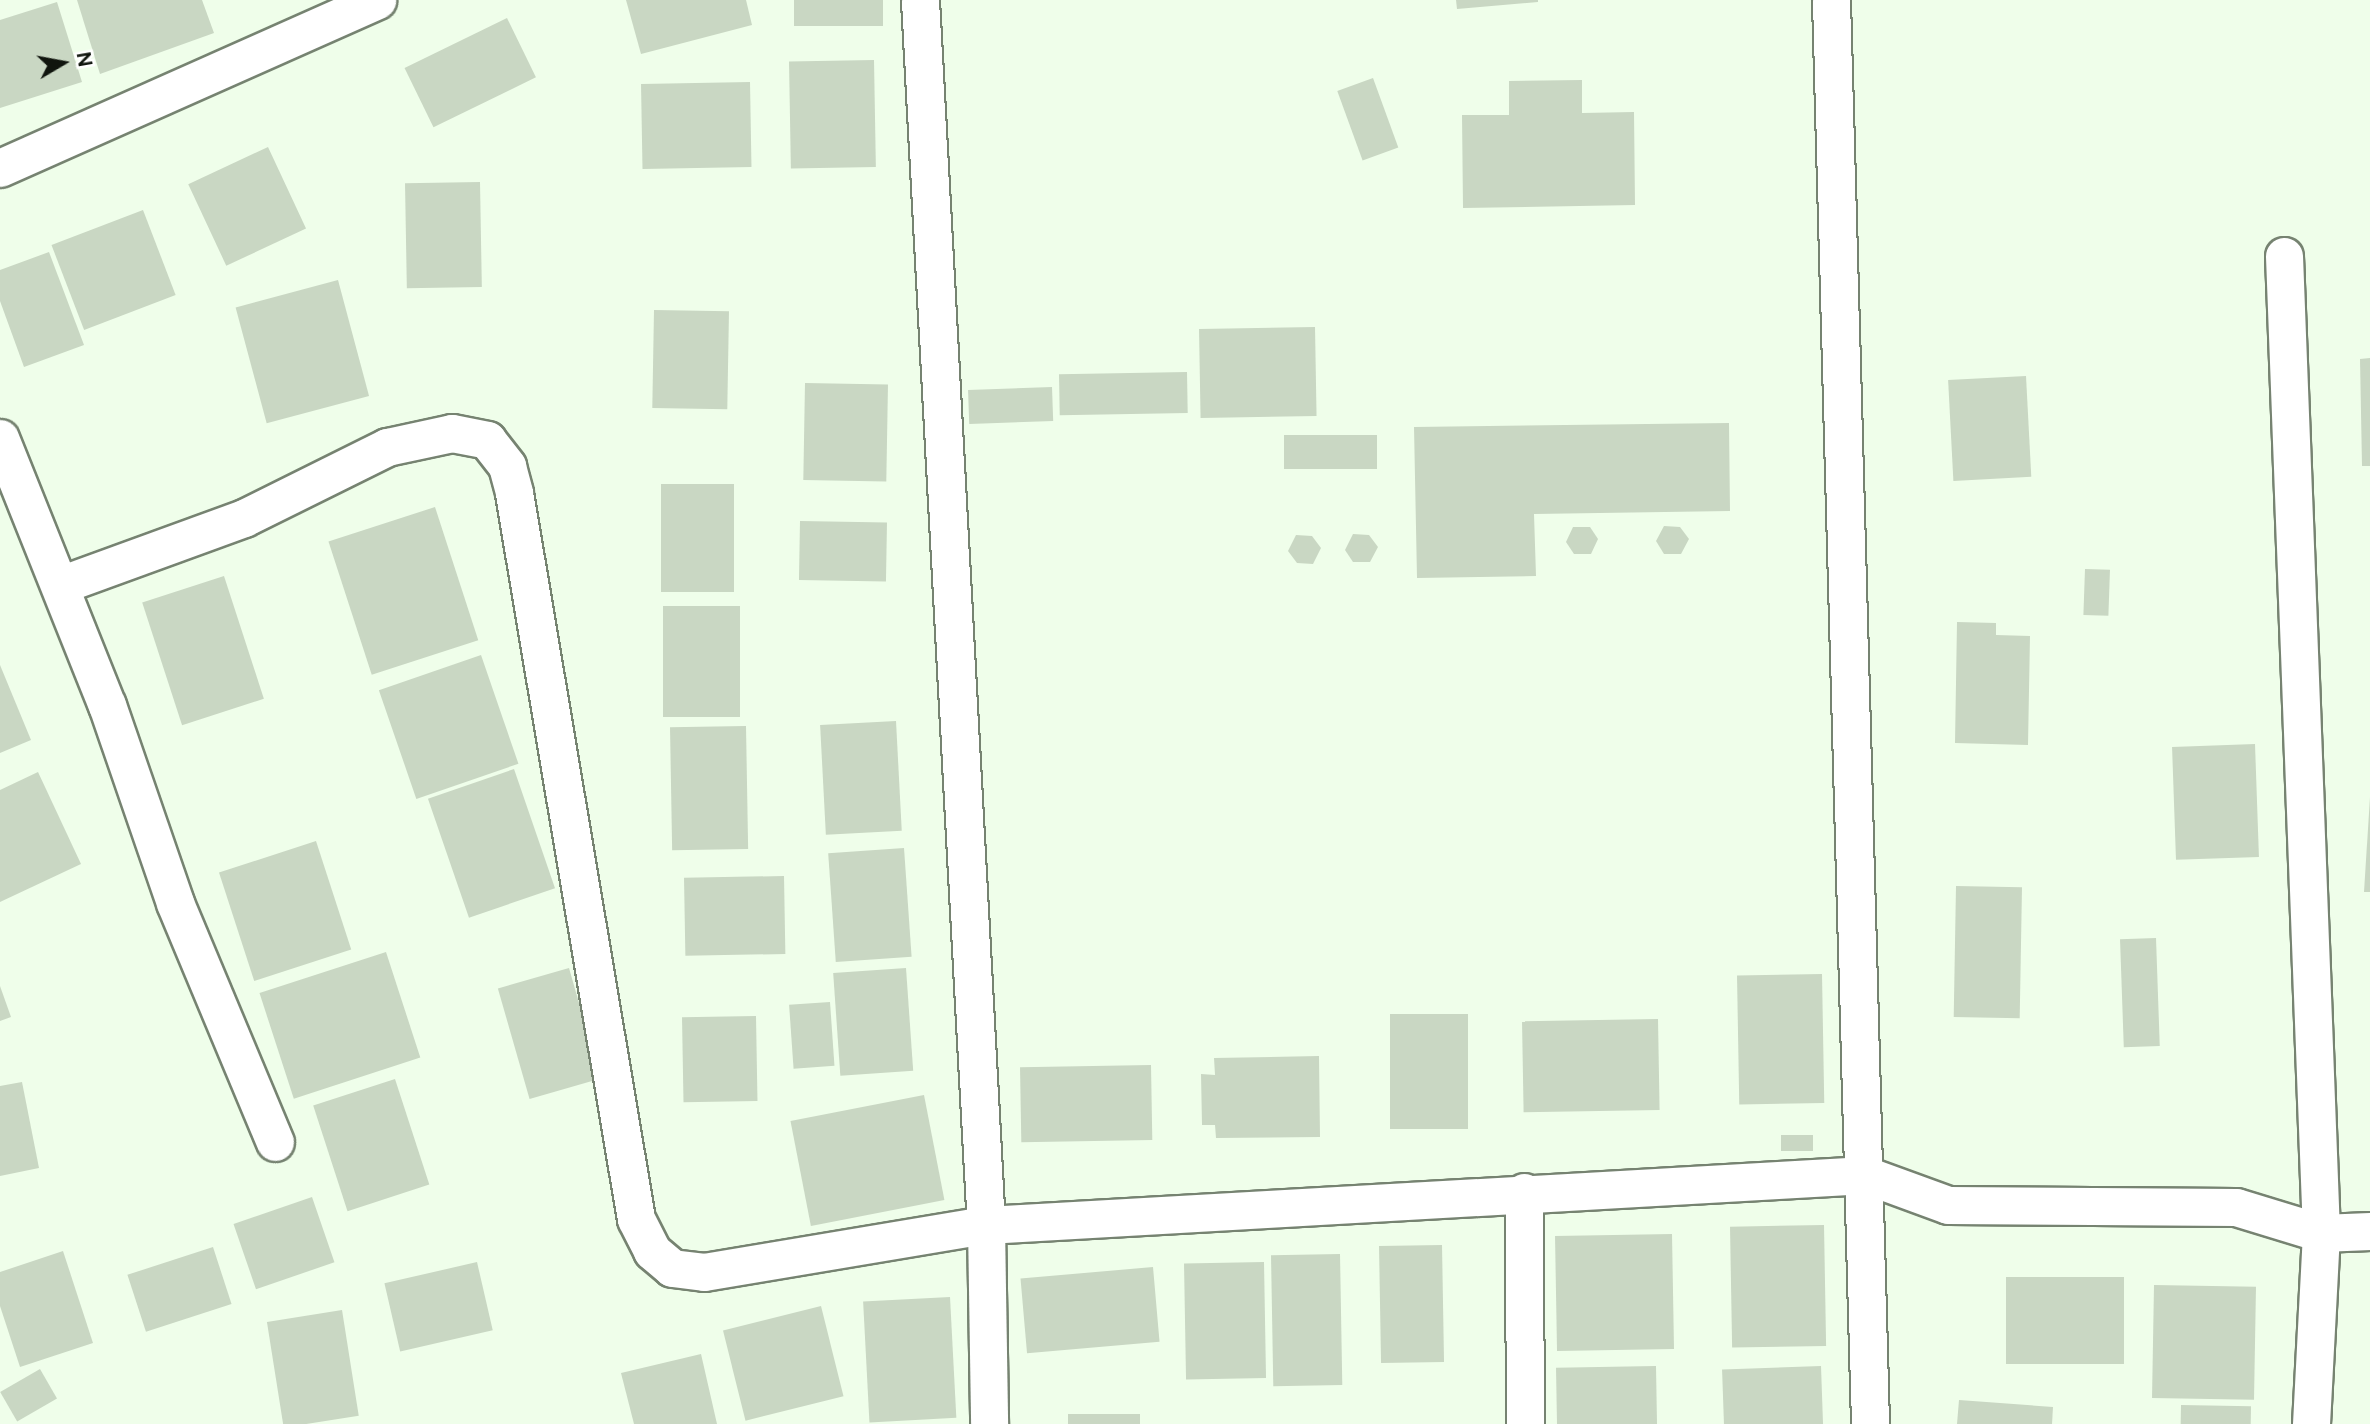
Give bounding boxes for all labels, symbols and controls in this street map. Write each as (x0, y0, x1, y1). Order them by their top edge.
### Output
north arrow (28, 28, 98, 98)
text: N (72, 50, 97, 68)

